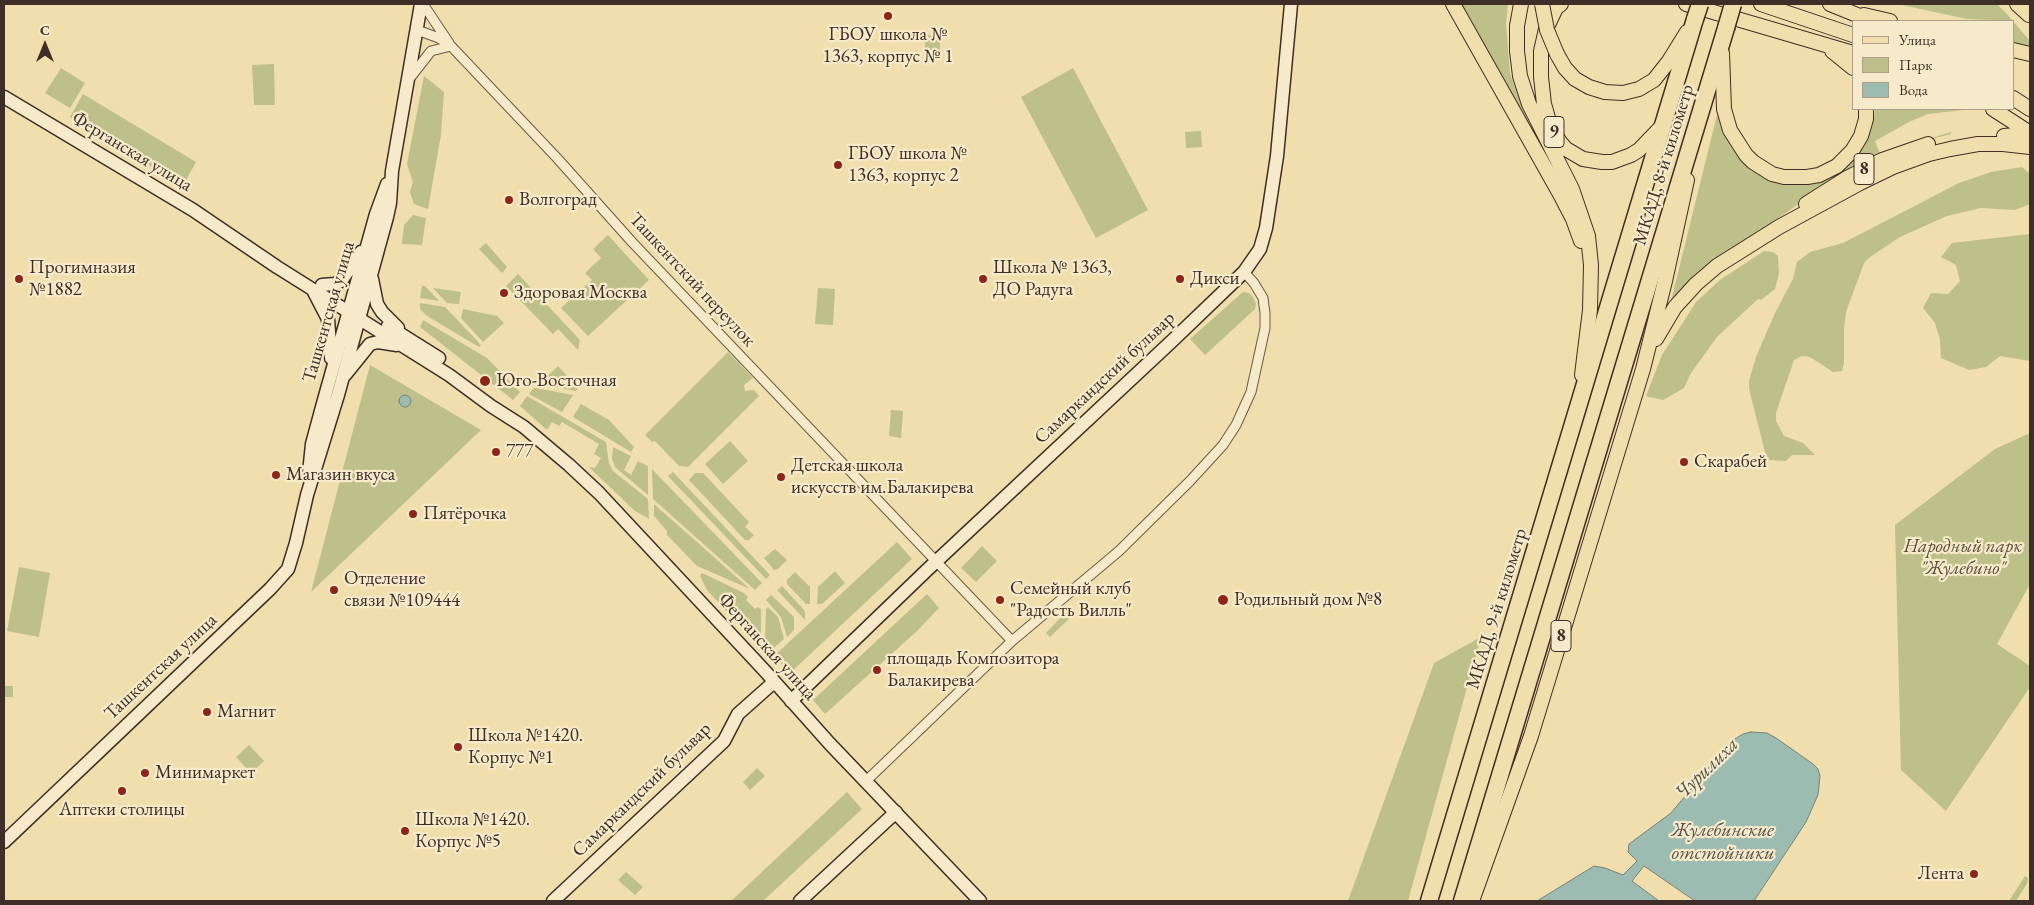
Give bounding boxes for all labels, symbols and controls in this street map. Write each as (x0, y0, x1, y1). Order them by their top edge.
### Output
marker: ГБОУ школа № 1363, корпус № 1 (882, 10, 894, 22)
north arrow (20, 20, 70, 70)
legend (1852, 20, 2014, 110)
text: С (40, 21, 50, 39)
place label: ГБОУ школа № 1363, корпус № 1 (823, 24, 953, 68)
text: Улица (1899, 30, 1936, 49)
text: Парк (1899, 55, 1932, 74)
text: Вода (1899, 80, 1928, 99)
street label: МКАД, 8-й километр (1629, 82, 1699, 248)
street label: Ферганская улица (68, 107, 196, 197)
road number: 9 (1544, 116, 1564, 148)
place label: ГБОУ школа № 1363, корпус 2 (848, 143, 967, 187)
road number: 8 (1854, 153, 1874, 184)
marker: ГБОУ школа № 1363, корпус 2 (832, 159, 844, 171)
place label: Волгоград (519, 189, 597, 211)
marker: Волгоград (503, 194, 515, 206)
street label: Ташкентский переулок (624, 208, 760, 352)
street label: Ташкентская улица (298, 239, 360, 385)
place label: Прогимназия №1882 (29, 257, 136, 301)
place label: Школа № 1363, ДО Радуга (993, 257, 1112, 301)
place label: Дикси (1190, 268, 1240, 290)
marker: Прогимназия №1882 (13, 273, 25, 285)
marker: Школа № 1363, ДО Радуга (977, 273, 989, 285)
marker: Дикси (1174, 273, 1186, 285)
place label: Здоровая Москва (514, 282, 647, 304)
marker: Здоровая Москва (498, 287, 510, 299)
street label: Самаркандский бульвар (1030, 307, 1180, 449)
place label: Юго-Восточная (496, 370, 617, 392)
marker: Юго-Восточная (478, 374, 492, 388)
place label: 777 (506, 441, 533, 463)
marker: 777 (490, 446, 502, 458)
place label: Скарабей (1694, 451, 1767, 473)
place label: Детская школа искусств им.Балакирева (791, 455, 974, 499)
marker: Скарабей (1678, 456, 1690, 468)
place label: Магазин вкуса (286, 464, 395, 486)
marker: Магазин вкуса (270, 469, 282, 481)
marker: Детская школа искусств им.Балакирева (775, 471, 787, 483)
place label: Пятёрочка (423, 503, 507, 525)
marker: Пятёрочка (407, 508, 419, 520)
street label: МКАД, 9-й километр (1462, 526, 1532, 692)
park label: Народный парк "Жулебино" (1904, 536, 2022, 580)
place label: Отделение связи №109444 (344, 568, 460, 612)
place label: Семейный клуб "Радость Вилль" (1010, 578, 1132, 622)
marker: Отделение связи №109444 (328, 584, 340, 596)
street label: Ферганская улица (713, 589, 821, 705)
place label: Родильный дом №8 (1234, 589, 1382, 611)
marker: Родильный дом №8 (1216, 593, 1230, 607)
marker: Семейный клуб "Радость Вилль" (994, 594, 1006, 606)
street label: Ташкентская улица (100, 609, 222, 725)
road number: 8 (1551, 620, 1571, 652)
place label: площадь Композитора Балакирева (887, 648, 1059, 692)
marker: площадь Композитора Балакирева (871, 664, 883, 676)
place label: Магнит (217, 701, 276, 723)
marker: Магнит (201, 706, 213, 718)
street label: Самаркандский бульвар (568, 718, 716, 862)
place label: Школа №1420. Корпус №1 (468, 725, 583, 769)
water label: Чурилиха (1670, 733, 1744, 805)
marker: Школа №1420. Корпус №1 (452, 741, 464, 753)
place label: Минимаркет (155, 762, 255, 784)
marker: Минимаркет (139, 767, 151, 779)
marker: Аптеки столицы (116, 785, 128, 797)
place label: Аптеки столицы (59, 799, 185, 821)
place label: Школа №1420. Корпус №5 (415, 809, 530, 853)
water label: Жулебинские отстойники (1671, 819, 1775, 866)
marker: Школа №1420. Корпус №5 (399, 825, 411, 837)
place label: Лента (1918, 863, 1964, 885)
marker: Лента (1968, 868, 1980, 880)

